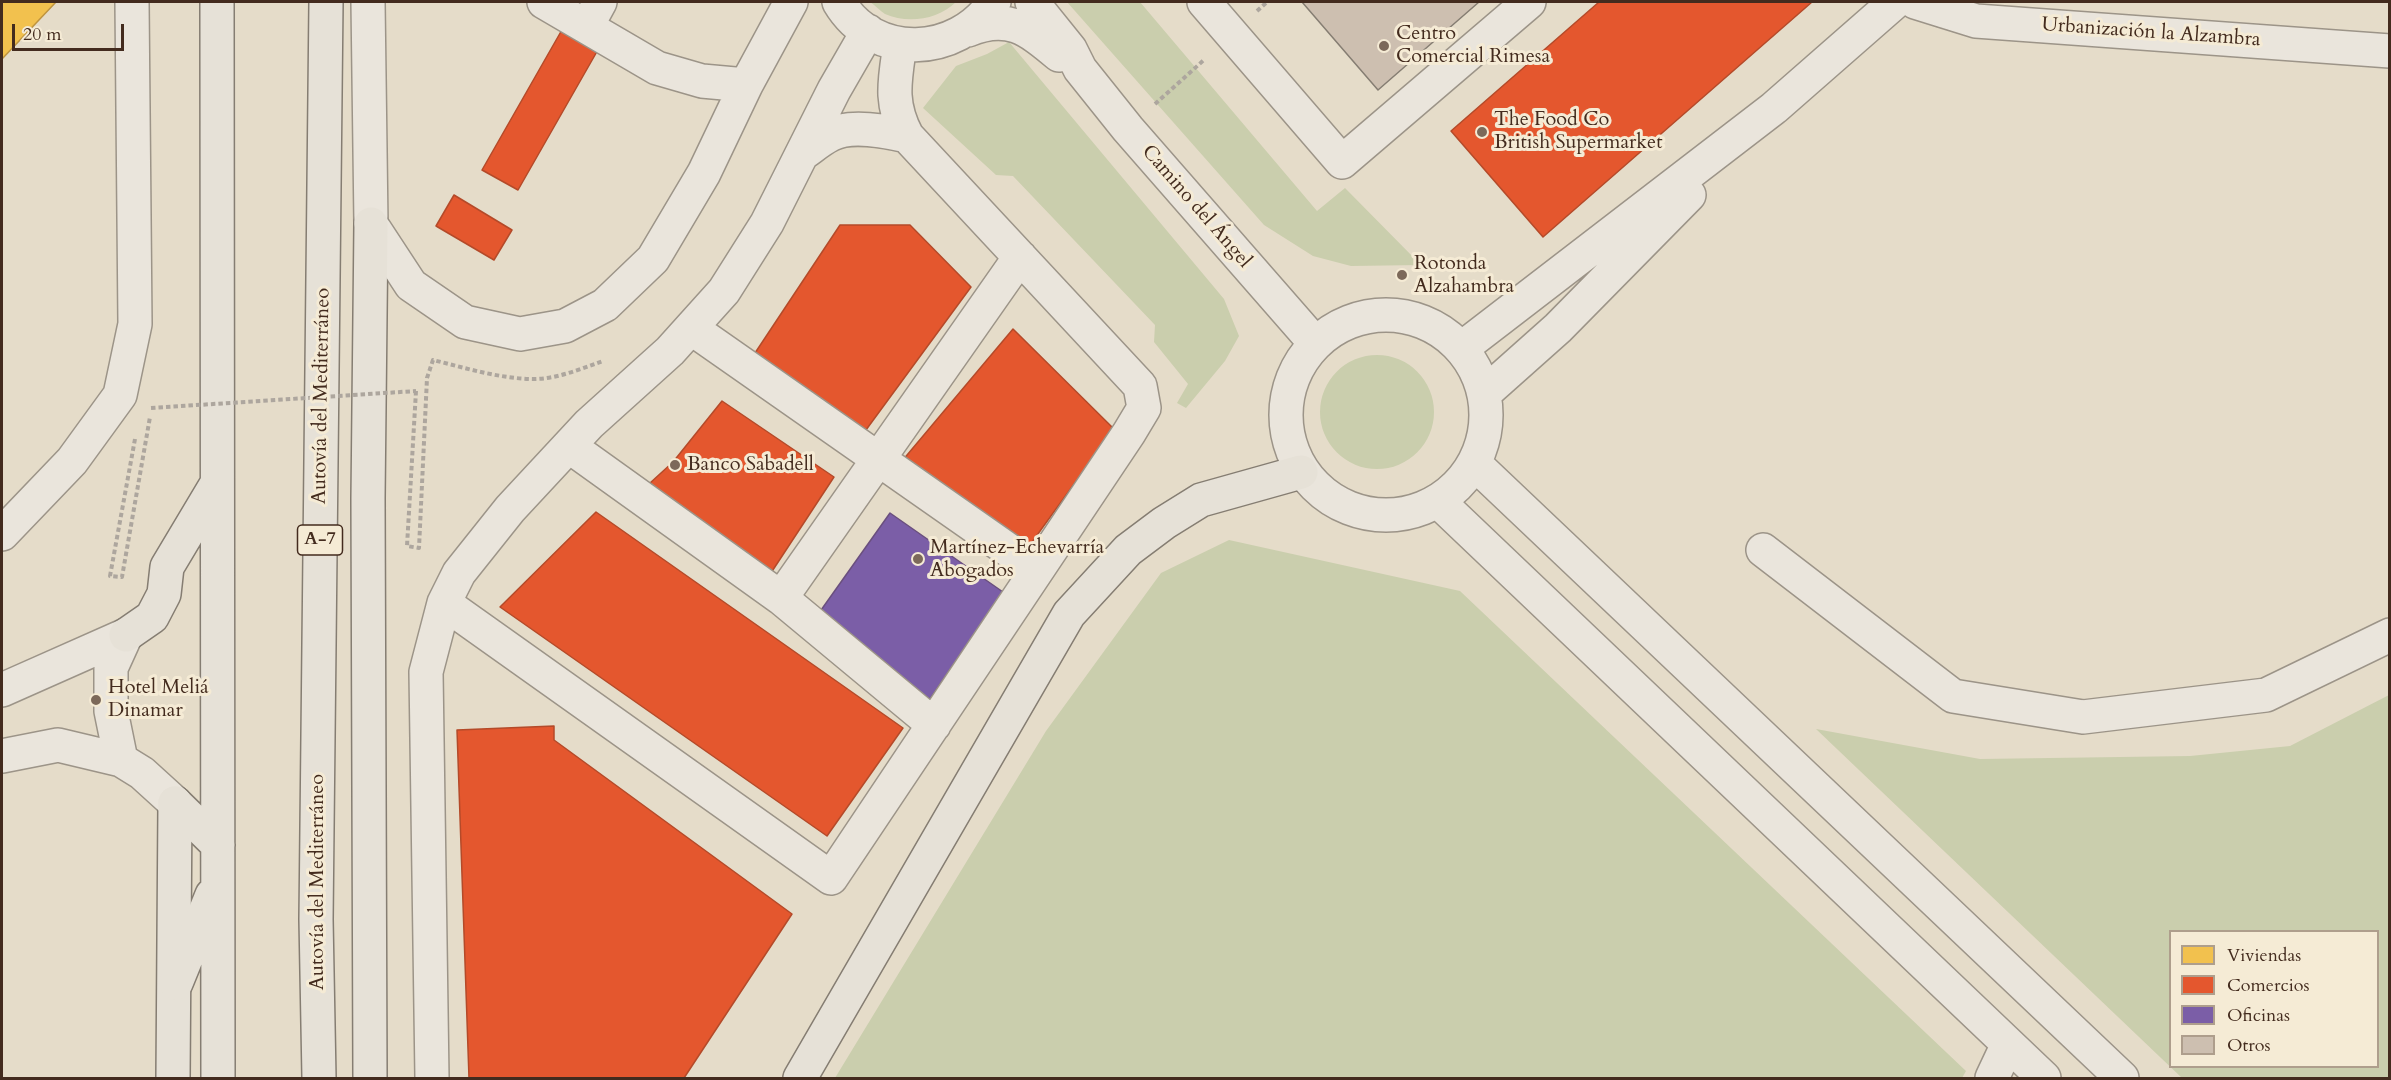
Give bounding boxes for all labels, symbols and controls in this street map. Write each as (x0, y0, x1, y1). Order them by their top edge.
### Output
scale bar (15, 12, 128, 50)
street label: Urbanización la Alzambra (2041, 13, 2261, 53)
text: 20 m (23, 22, 62, 47)
place label: Centro Comercial Rimesa (1396, 22, 1550, 69)
marker: Centro Comercial Rimesa (1377, 39, 1391, 53)
place label: The Food Co British Supermarket (1494, 108, 1662, 155)
marker: The Food Co British Supermarket (1475, 125, 1489, 139)
street label: Camino del Ángel (1136, 141, 1256, 273)
place label: Rotonda Alzahambra (1414, 252, 1514, 299)
marker: Rotonda Alzahambra (1395, 268, 1409, 282)
street label: Autovía del Mediterráneo (308, 288, 336, 504)
place label: Banco Sabadell (687, 453, 814, 477)
marker: Banco Sabadell (668, 458, 682, 472)
road number: A-7 (298, 525, 342, 555)
place label: Martínez-Echevarría Abogados (930, 536, 1104, 583)
marker: Martínez-Echevarría Abogados (911, 552, 925, 566)
place label: Hotel Meliá Dinamar (108, 676, 209, 723)
marker: Hotel Meliá Dinamar (89, 693, 103, 707)
street label: Autovía del Mediterráneo (306, 774, 330, 990)
legend (2169, 930, 2379, 1068)
text: Viviendas (2227, 943, 2301, 968)
text: Comercios (2227, 973, 2309, 998)
text: Oficinas (2227, 1003, 2290, 1028)
text: Otros (2227, 1033, 2271, 1058)

